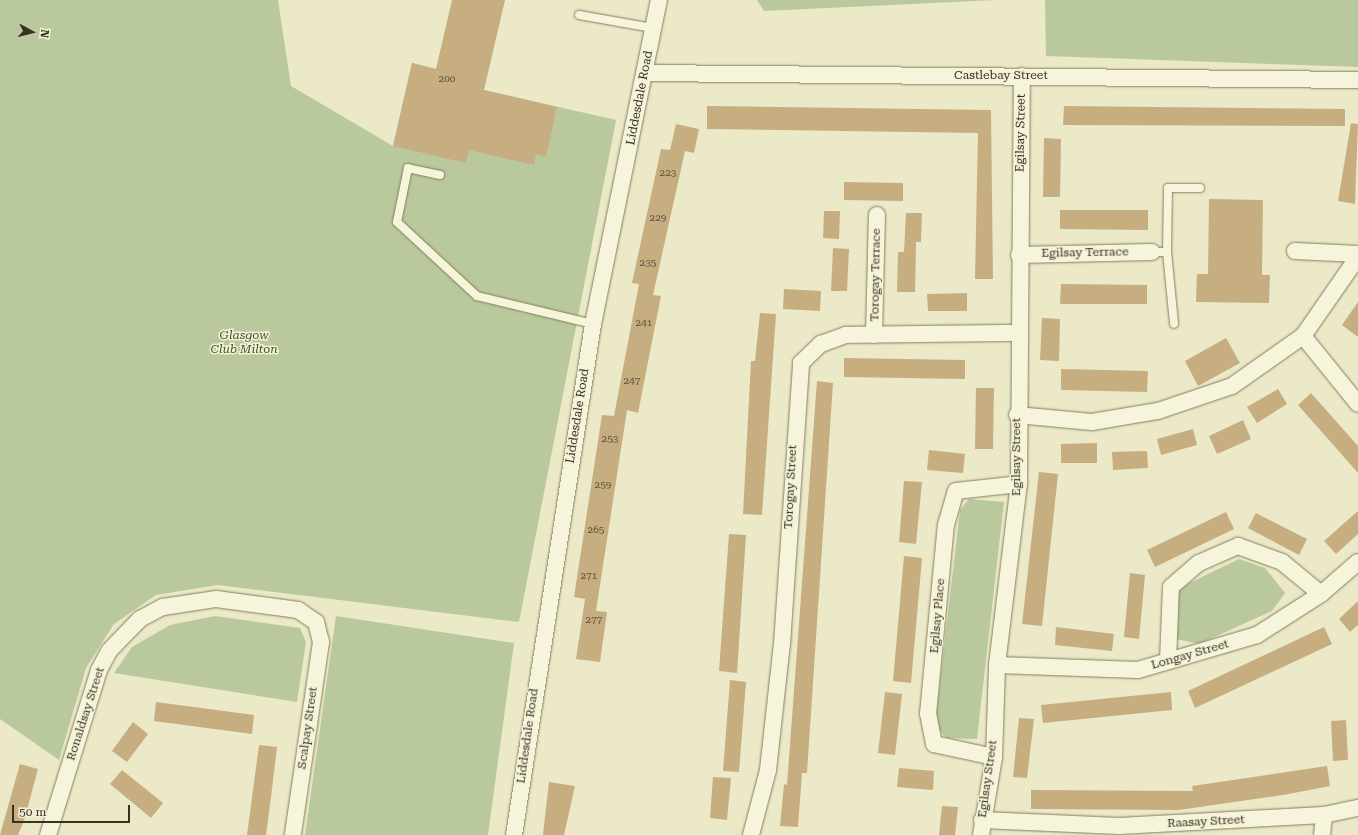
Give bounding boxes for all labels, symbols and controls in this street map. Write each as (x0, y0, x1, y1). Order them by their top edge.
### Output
north arrow (12, 12, 52, 52)
text: N (37, 29, 51, 39)
street label: Liddesdale Road (624, 50, 656, 146)
street label: Castlebay Street (954, 69, 1048, 83)
house number: 200 (439, 73, 455, 85)
street label: Egilsay Street (1013, 94, 1029, 172)
house number: 223 (660, 167, 676, 179)
house number: 229 (650, 212, 666, 224)
street label: Torogay Terrace (868, 228, 884, 322)
street label: Egilsay Terrace (1041, 245, 1129, 261)
house number: 235 (640, 257, 656, 269)
house number: 241 (636, 317, 652, 329)
park label: Glasgow Club Milton (210, 329, 278, 357)
street label: Liddesdale Road (563, 368, 593, 464)
house number: 247 (624, 375, 640, 387)
street label: Egilsay Street (1010, 418, 1024, 496)
house number: 253 (602, 433, 618, 445)
street label: Torogay Street (782, 445, 800, 529)
house number: 259 (595, 479, 611, 491)
house number: 265 (588, 524, 604, 536)
house number: 271 (581, 570, 597, 582)
street label: Egilsay Place (928, 578, 948, 654)
house number: 277 (586, 614, 602, 626)
street label: Longay Street (1150, 637, 1230, 673)
street label: Ronaldsay Street (64, 665, 108, 763)
street label: Scalpay Street (295, 686, 321, 770)
street label: Liddesdale Road (514, 688, 542, 784)
street label: Egilsay Street (975, 739, 1001, 819)
scale bar (14, 797, 132, 823)
text: 50 m (19, 805, 46, 819)
street label: Raasay Street (1167, 813, 1245, 831)

